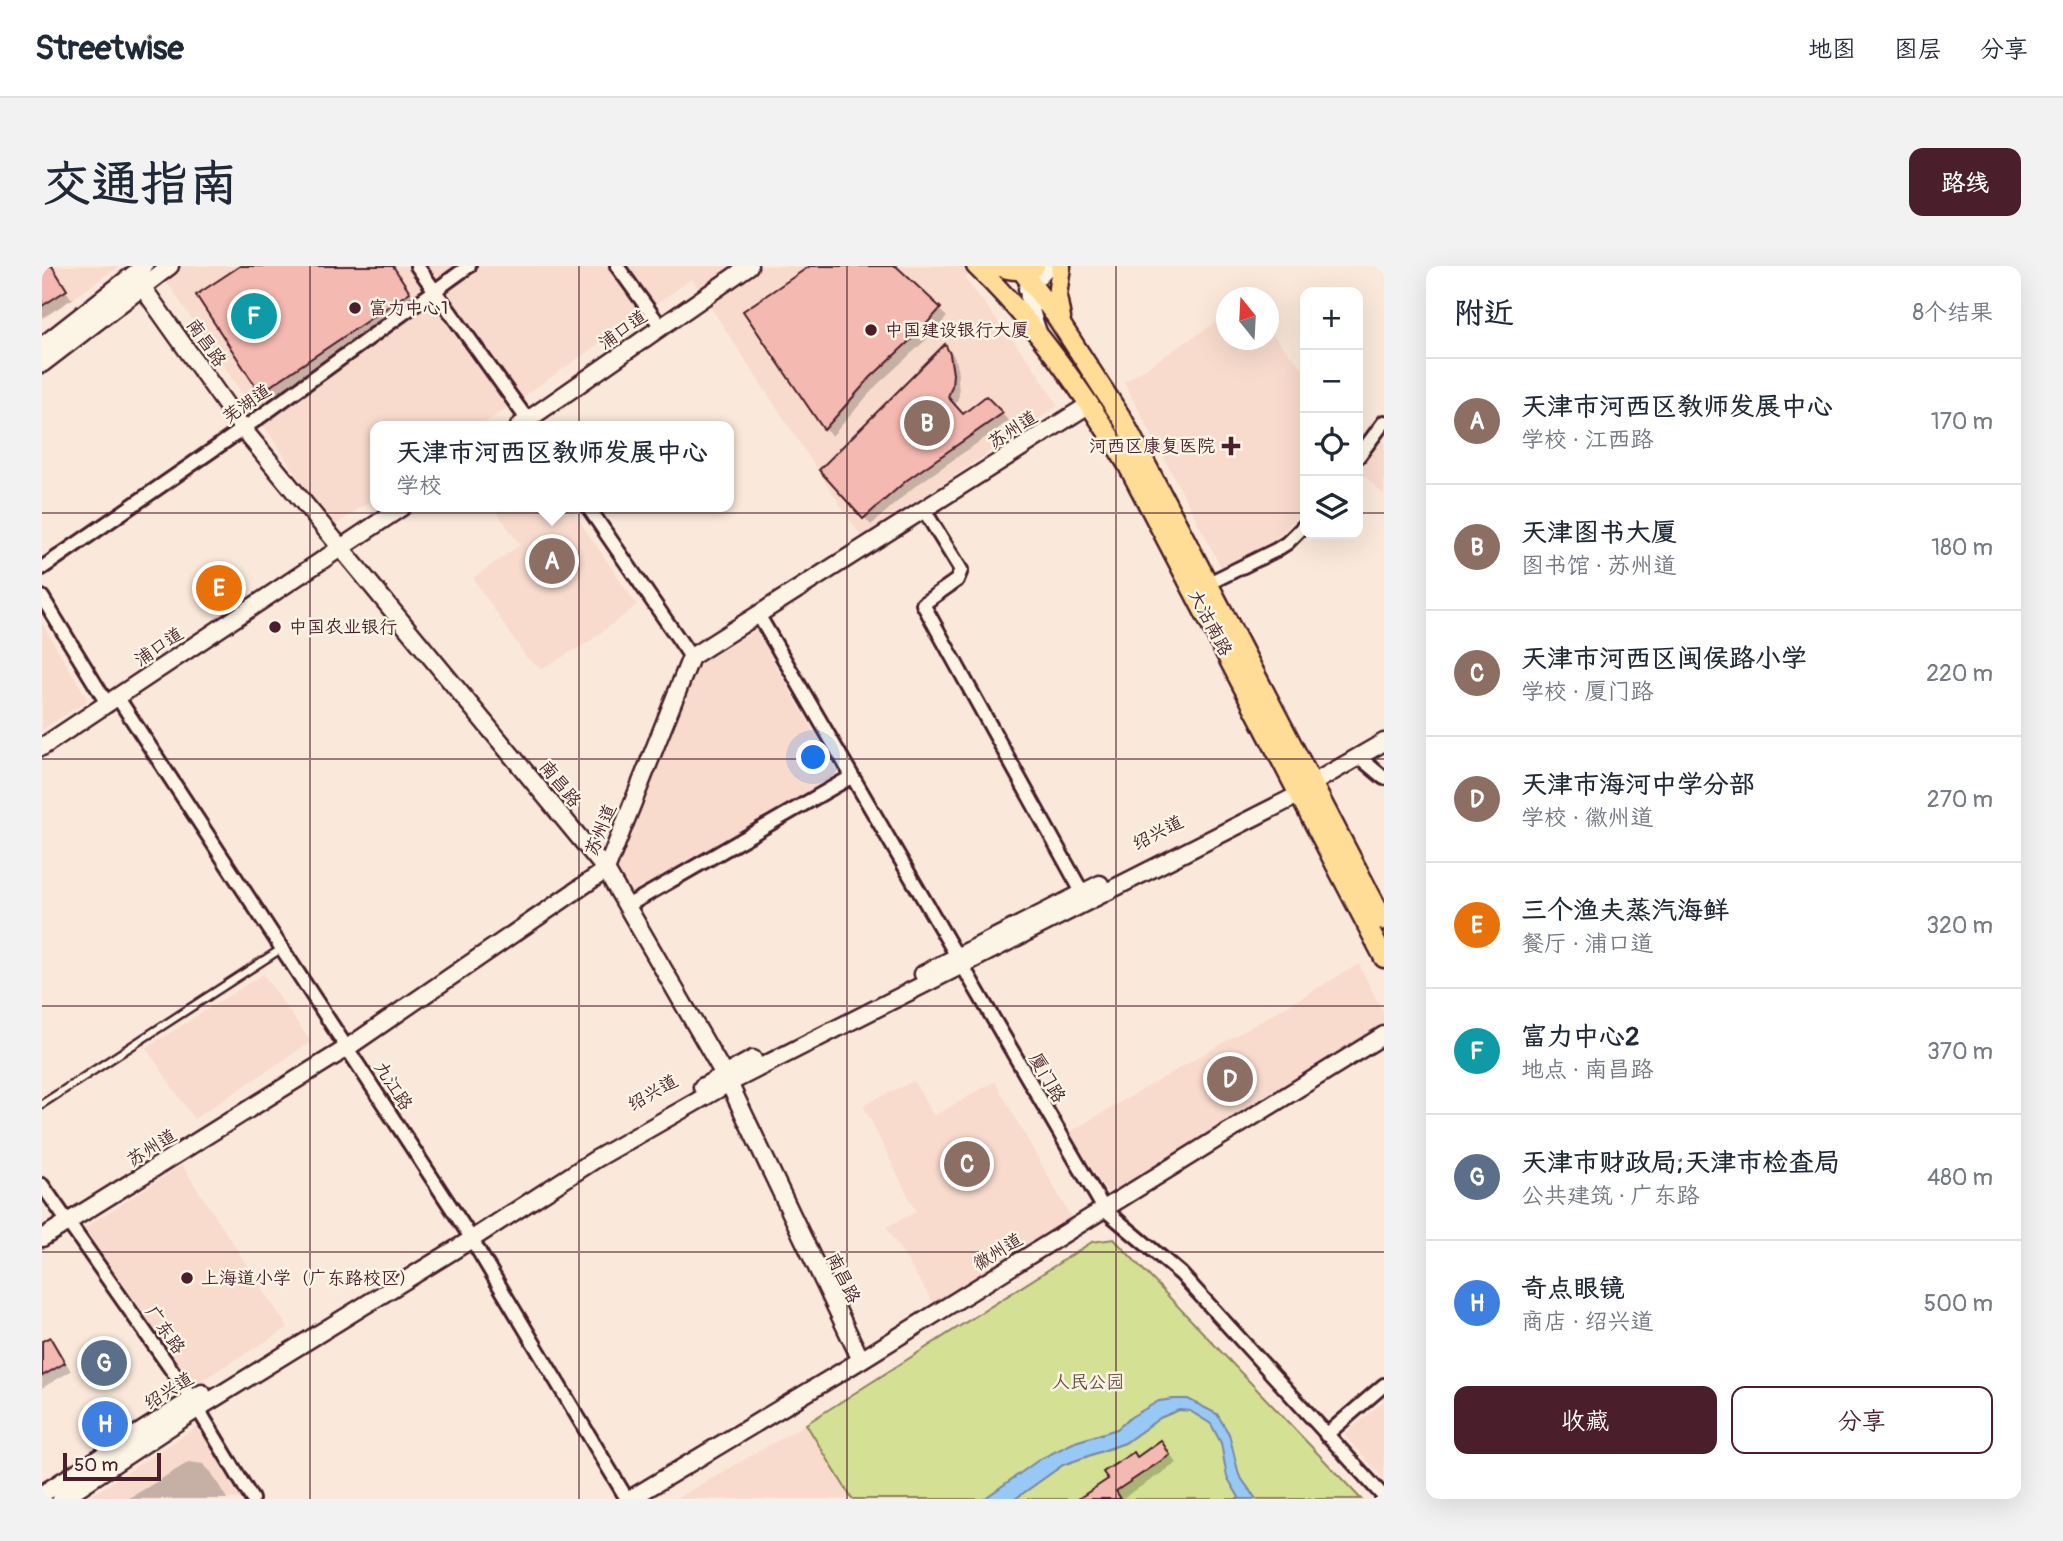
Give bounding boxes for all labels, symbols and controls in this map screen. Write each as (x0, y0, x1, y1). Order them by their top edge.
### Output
text: Streetwise (35, 28, 184, 69)
text: 地图 (1808, 35, 1856, 64)
text: 图层 (1894, 35, 1942, 64)
text: 分享 (1980, 35, 2028, 64)
button: 路线 (1909, 148, 2021, 216)
text: 交通指南 (42, 154, 238, 215)
north arrow (1216, 287, 1279, 350)
map controls (1300, 287, 1363, 539)
button: + (1300, 287, 1363, 350)
pin: F (231, 290, 277, 342)
text: 附近 (1454, 295, 1514, 332)
place label: 富力中心1 (369, 297, 448, 320)
text: 8个结果 (1912, 298, 1993, 327)
marker: 富力中心1 (347, 300, 363, 316)
street label: 浦口道 (594, 305, 652, 355)
street label: 南昌路 (181, 314, 231, 372)
place label: 中国建设银行大厦 (885, 319, 1029, 342)
marker: 中国建设银行大厦 (863, 322, 879, 338)
button: − (1300, 350, 1363, 413)
street label: 芜湖道 (218, 379, 276, 429)
text: 天津市河西区教师发展中心 (1521, 391, 1833, 423)
pin: B (904, 397, 950, 449)
street label: 苏州道 (984, 406, 1042, 454)
text: A (1470, 407, 1484, 436)
text: 170 m (1931, 407, 1993, 436)
button: locate (1300, 413, 1363, 476)
popup (370, 421, 734, 512)
text: 学校 · 江西路 (1521, 425, 1653, 454)
place label: 河西区康复医院 (1089, 435, 1215, 458)
marker: 河西区康复医院 (1221, 436, 1241, 456)
text: 天津市河西区教师发展中心 (396, 437, 708, 469)
text: 学校 (396, 471, 442, 500)
button: layers (1300, 476, 1363, 539)
text: 天津图书大厦 (1521, 517, 1677, 549)
text: B (1470, 533, 1484, 562)
text: 180 m (1931, 533, 1993, 562)
pin: A (529, 535, 575, 587)
text: 图书馆 · 苏州道 (1521, 551, 1676, 580)
pin: E (196, 562, 242, 614)
street label: 大沽南路 (1183, 586, 1237, 660)
place label: 中国农业银行 (289, 616, 397, 639)
marker: 中国农业银行 (267, 619, 283, 635)
street label: 浦口道 (130, 622, 188, 672)
text: 天津市河西区闽侯路小学 (1521, 643, 1807, 675)
text: C (1470, 659, 1484, 688)
text: 220 m (1926, 659, 1993, 688)
text: 学校 · 厦门路 (1521, 677, 1653, 706)
your location (796, 740, 830, 774)
street label: 南昌路 (534, 756, 586, 812)
text: 天津市海河中学分部 (1521, 769, 1755, 801)
text: D (1470, 785, 1484, 814)
text: 270 m (1927, 785, 1993, 814)
street label: 苏州道 (580, 801, 622, 859)
text: 学校 · 徽州道 (1521, 803, 1653, 832)
street label: 绍兴道 (1129, 810, 1187, 856)
text: 三个渔夫蒸汽海鲜 (1521, 895, 1729, 927)
text: E (1471, 911, 1483, 940)
text: 320 m (1926, 911, 1993, 940)
text: 餐厅 · 浦口道 (1521, 929, 1653, 958)
text: 富力中心2 (1521, 1021, 1640, 1053)
text: F (1470, 1037, 1484, 1066)
text: 370 m (1927, 1037, 1993, 1066)
street label: 厦门路 (1024, 1049, 1070, 1107)
pin: D (1207, 1053, 1253, 1105)
text: 地点 · 南昌路 (1521, 1055, 1653, 1084)
street label: 九江路 (369, 1057, 417, 1115)
street label: 绍兴道 (624, 1070, 682, 1116)
street label: 苏州道 (123, 1124, 181, 1172)
pin: C (944, 1138, 990, 1190)
text: 天津市财政局;天津市检查局 (1521, 1147, 1840, 1179)
text: G (1469, 1163, 1485, 1192)
text: 480 m (1927, 1163, 1993, 1192)
text: 公共建筑 · 广东路 (1521, 1181, 1699, 1210)
street label: 徽州道 (969, 1228, 1027, 1276)
street label: 南昌路 (821, 1249, 865, 1307)
place label: 上海道小学（广东路校区） (201, 1267, 417, 1290)
marker: 上海道小学（广东路校区） (179, 1270, 195, 1286)
text: 奇点眼镜 (1521, 1273, 1625, 1305)
text: H (1470, 1289, 1484, 1318)
text: 500 m (1924, 1289, 1993, 1318)
street label: 广东路 (140, 1301, 190, 1359)
text: 商店 · 绍兴道 (1521, 1307, 1653, 1336)
pin: G (81, 1337, 127, 1389)
street label: 绍兴道 (140, 1367, 198, 1415)
park label: 人民公园 (1052, 1371, 1124, 1394)
button: 收藏 (1454, 1386, 1717, 1454)
button: 分享 (1731, 1386, 1993, 1454)
pin: H (82, 1398, 128, 1450)
scale bar (63, 1450, 161, 1482)
text: 50 m (74, 1453, 118, 1477)

